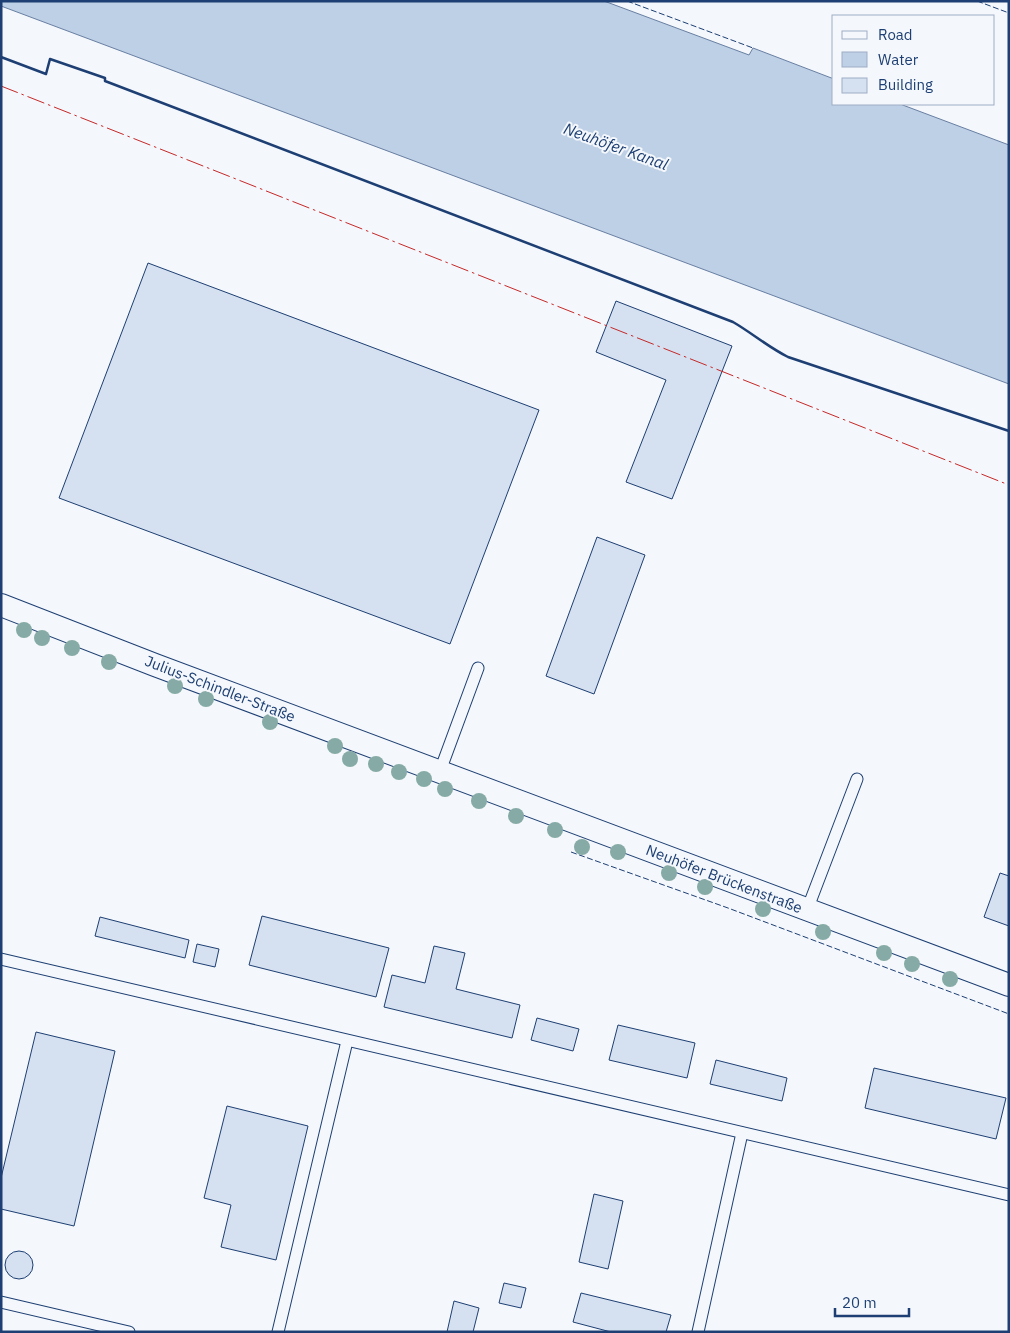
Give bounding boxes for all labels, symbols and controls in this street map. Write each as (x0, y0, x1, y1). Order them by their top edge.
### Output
legend (832, 15, 995, 105)
text: Road (878, 25, 913, 44)
text: Water (878, 50, 919, 69)
text: Building (878, 75, 933, 94)
water label: Neuhöfer Kanal (561, 118, 672, 174)
street label: Julius-Schindler-Straße (142, 651, 298, 726)
street label: Neuhöfer Brückenstraße (643, 840, 805, 917)
scale bar (835, 1286, 909, 1318)
text: 20 m (842, 1293, 877, 1312)

